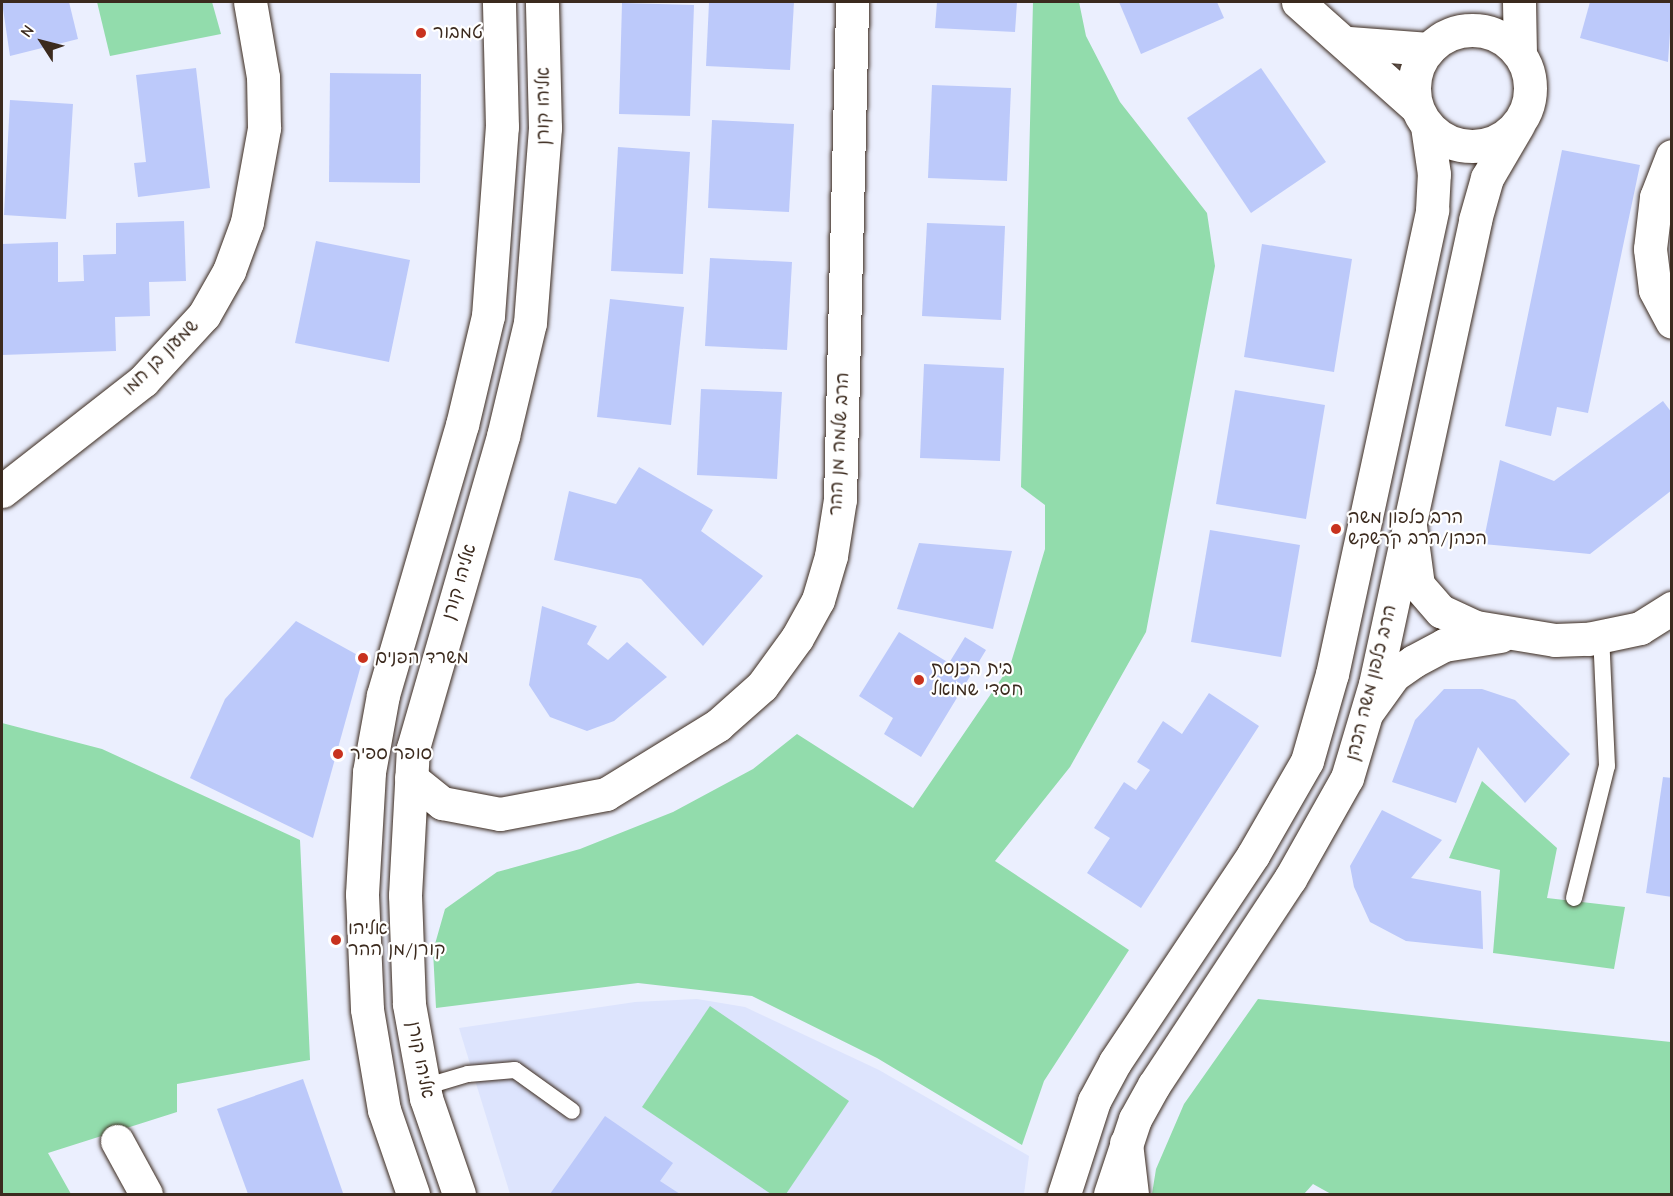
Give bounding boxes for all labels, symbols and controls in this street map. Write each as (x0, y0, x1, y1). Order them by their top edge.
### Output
north arrow (12, 12, 72, 72)
text: N (17, 22, 38, 41)
place label: טמבור (433, 22, 483, 44)
marker: טמבור (414, 26, 428, 40)
street label: אליהו קורן (533, 67, 555, 145)
street label: שמעון בן חמו (118, 315, 204, 401)
street label: הרב שלמה מן ההר (825, 372, 855, 516)
place label: הרב כלפון משה הכהן/הרב קרשקש (1348, 508, 1487, 550)
marker: הרב כלפון משה הכהן/הרב קרשקש (1329, 522, 1343, 536)
street label: אליהו קורן (438, 541, 482, 623)
street label: הרב כלפון משה הכהן (1342, 603, 1402, 763)
place label: משרד הפנים (375, 647, 469, 669)
marker: משרד הפנים (356, 651, 370, 665)
place label: בית הכנסת חסדי שמואל (931, 659, 1023, 702)
marker: בית הכנסת חסדי שמואל (912, 673, 926, 687)
place label: סופר ספיר (350, 743, 432, 765)
marker: סופר ספיר (331, 747, 345, 761)
place label: אליהו קורן/מן ההר (348, 919, 445, 962)
marker: אליהו קורן/מן ההר (329, 933, 343, 947)
street label: אליהו קורן (402, 1020, 438, 1100)

